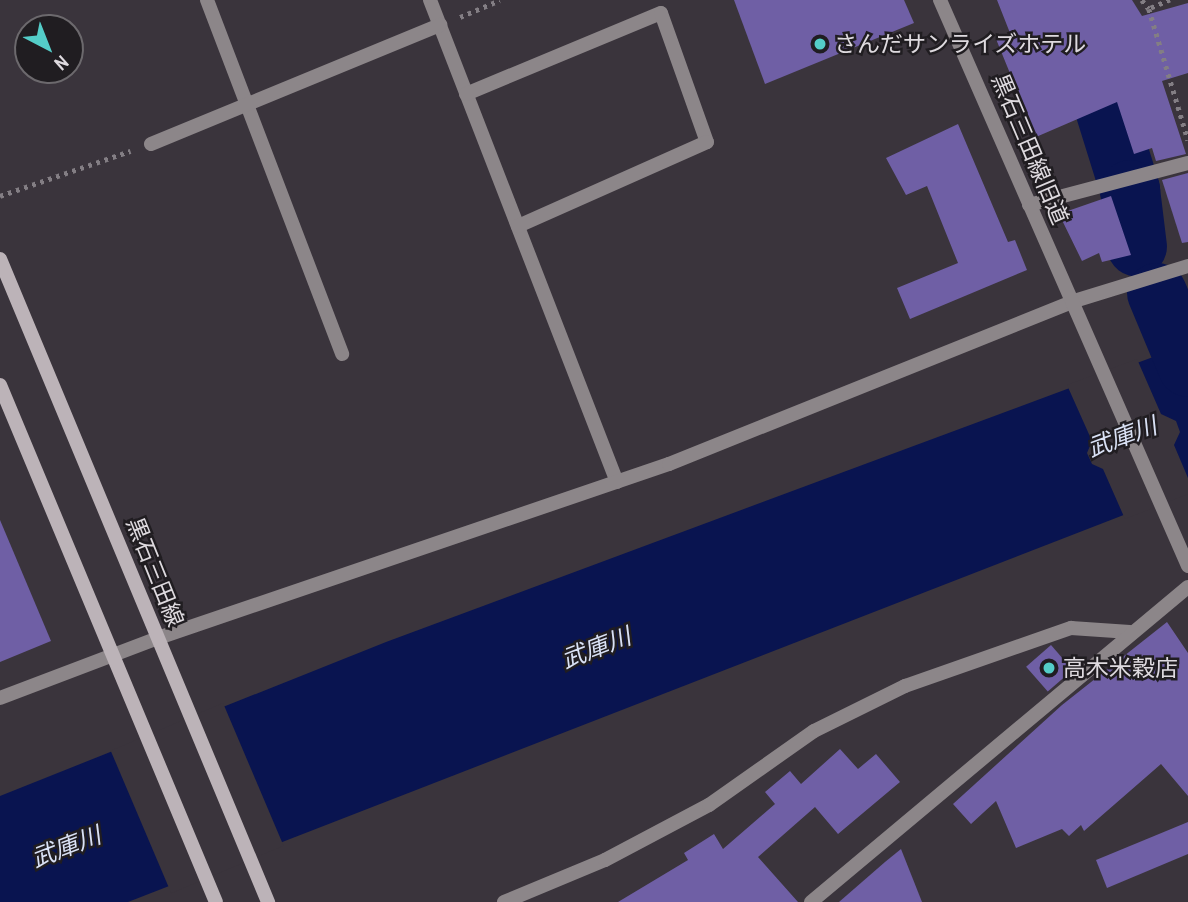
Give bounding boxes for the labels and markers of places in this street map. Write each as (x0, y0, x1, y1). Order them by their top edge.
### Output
place label: さんだサンライズホテル (834, 30, 1087, 58)
marker: さんだサンライズホテル (812, 36, 828, 52)
place label: 高木米穀店 (1063, 654, 1178, 682)
marker: 高木米穀店 (1041, 660, 1057, 676)

